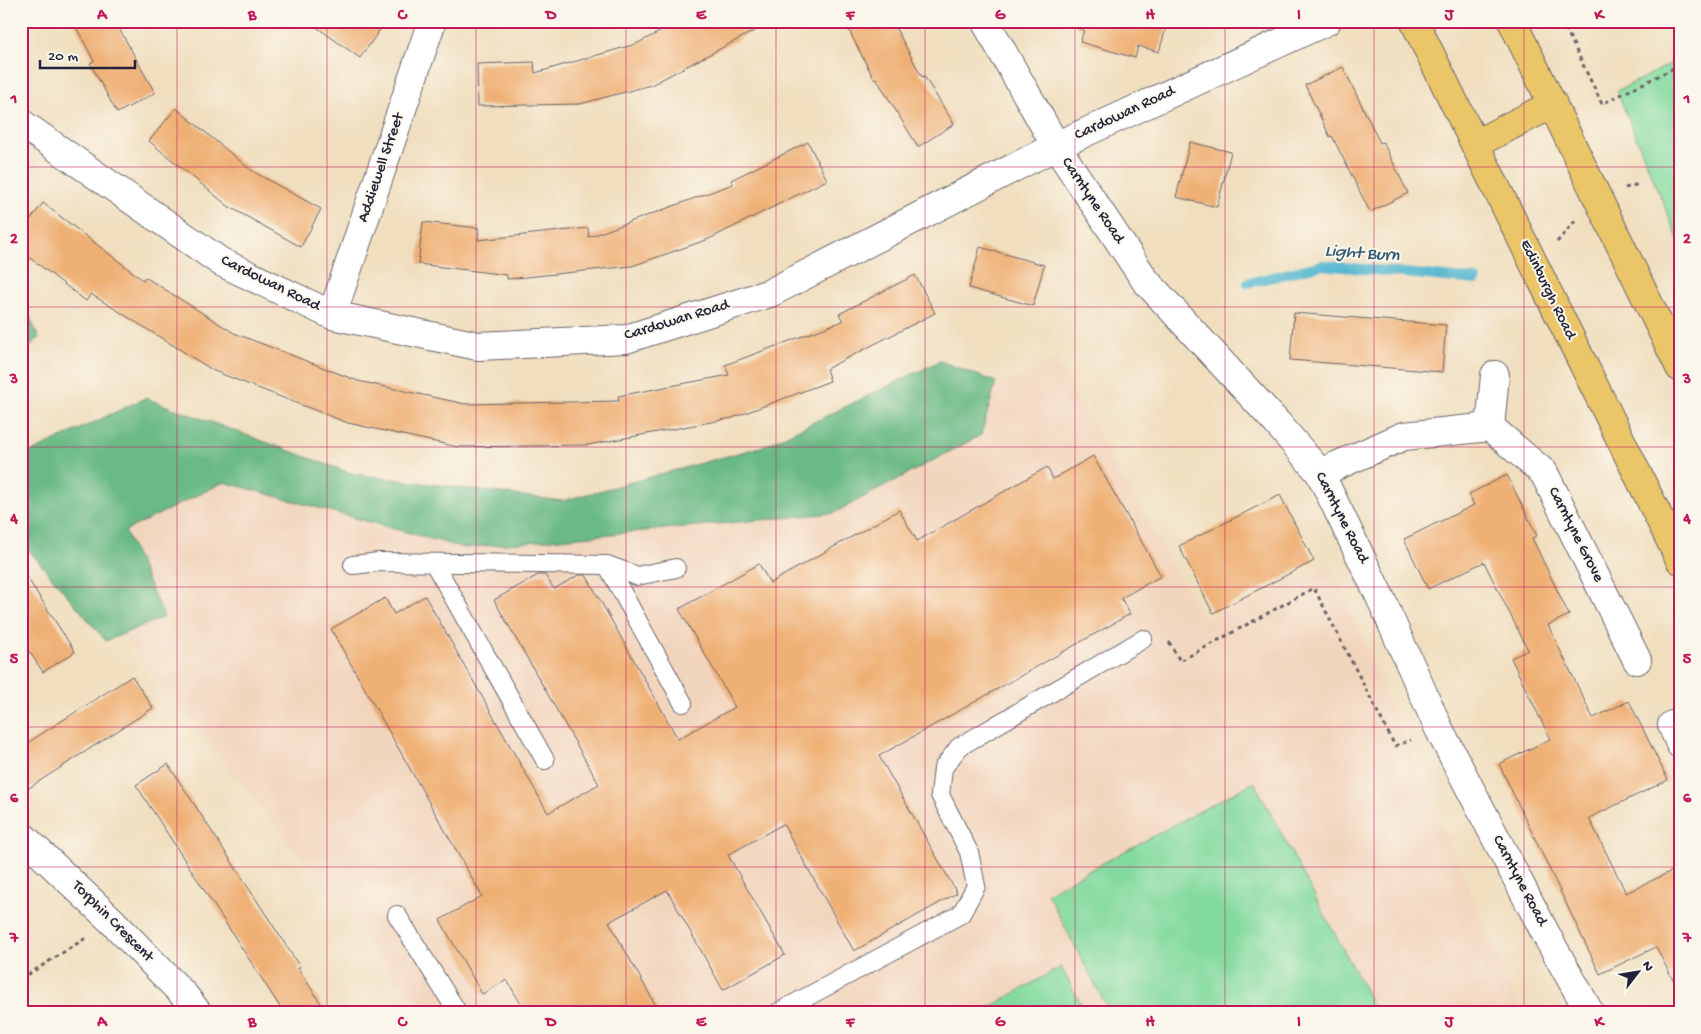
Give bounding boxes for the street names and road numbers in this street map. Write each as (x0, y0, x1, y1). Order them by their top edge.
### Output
street label: Cardowan Road (1072, 82, 1180, 146)
street label: Addiewell Street (354, 110, 410, 225)
street label: Carntyne Road (1056, 154, 1129, 249)
street label: Edinburgh Road (1515, 237, 1580, 344)
street label: Cardowan Road (217, 252, 324, 317)
street label: Cardowan Road (622, 296, 733, 346)
street label: Carntyne Road (1310, 469, 1373, 568)
street label: Carntyne Grove (1543, 484, 1607, 586)
street label: Carntyne Road (1487, 832, 1552, 931)
street label: Torphin Crescent (66, 876, 158, 968)

